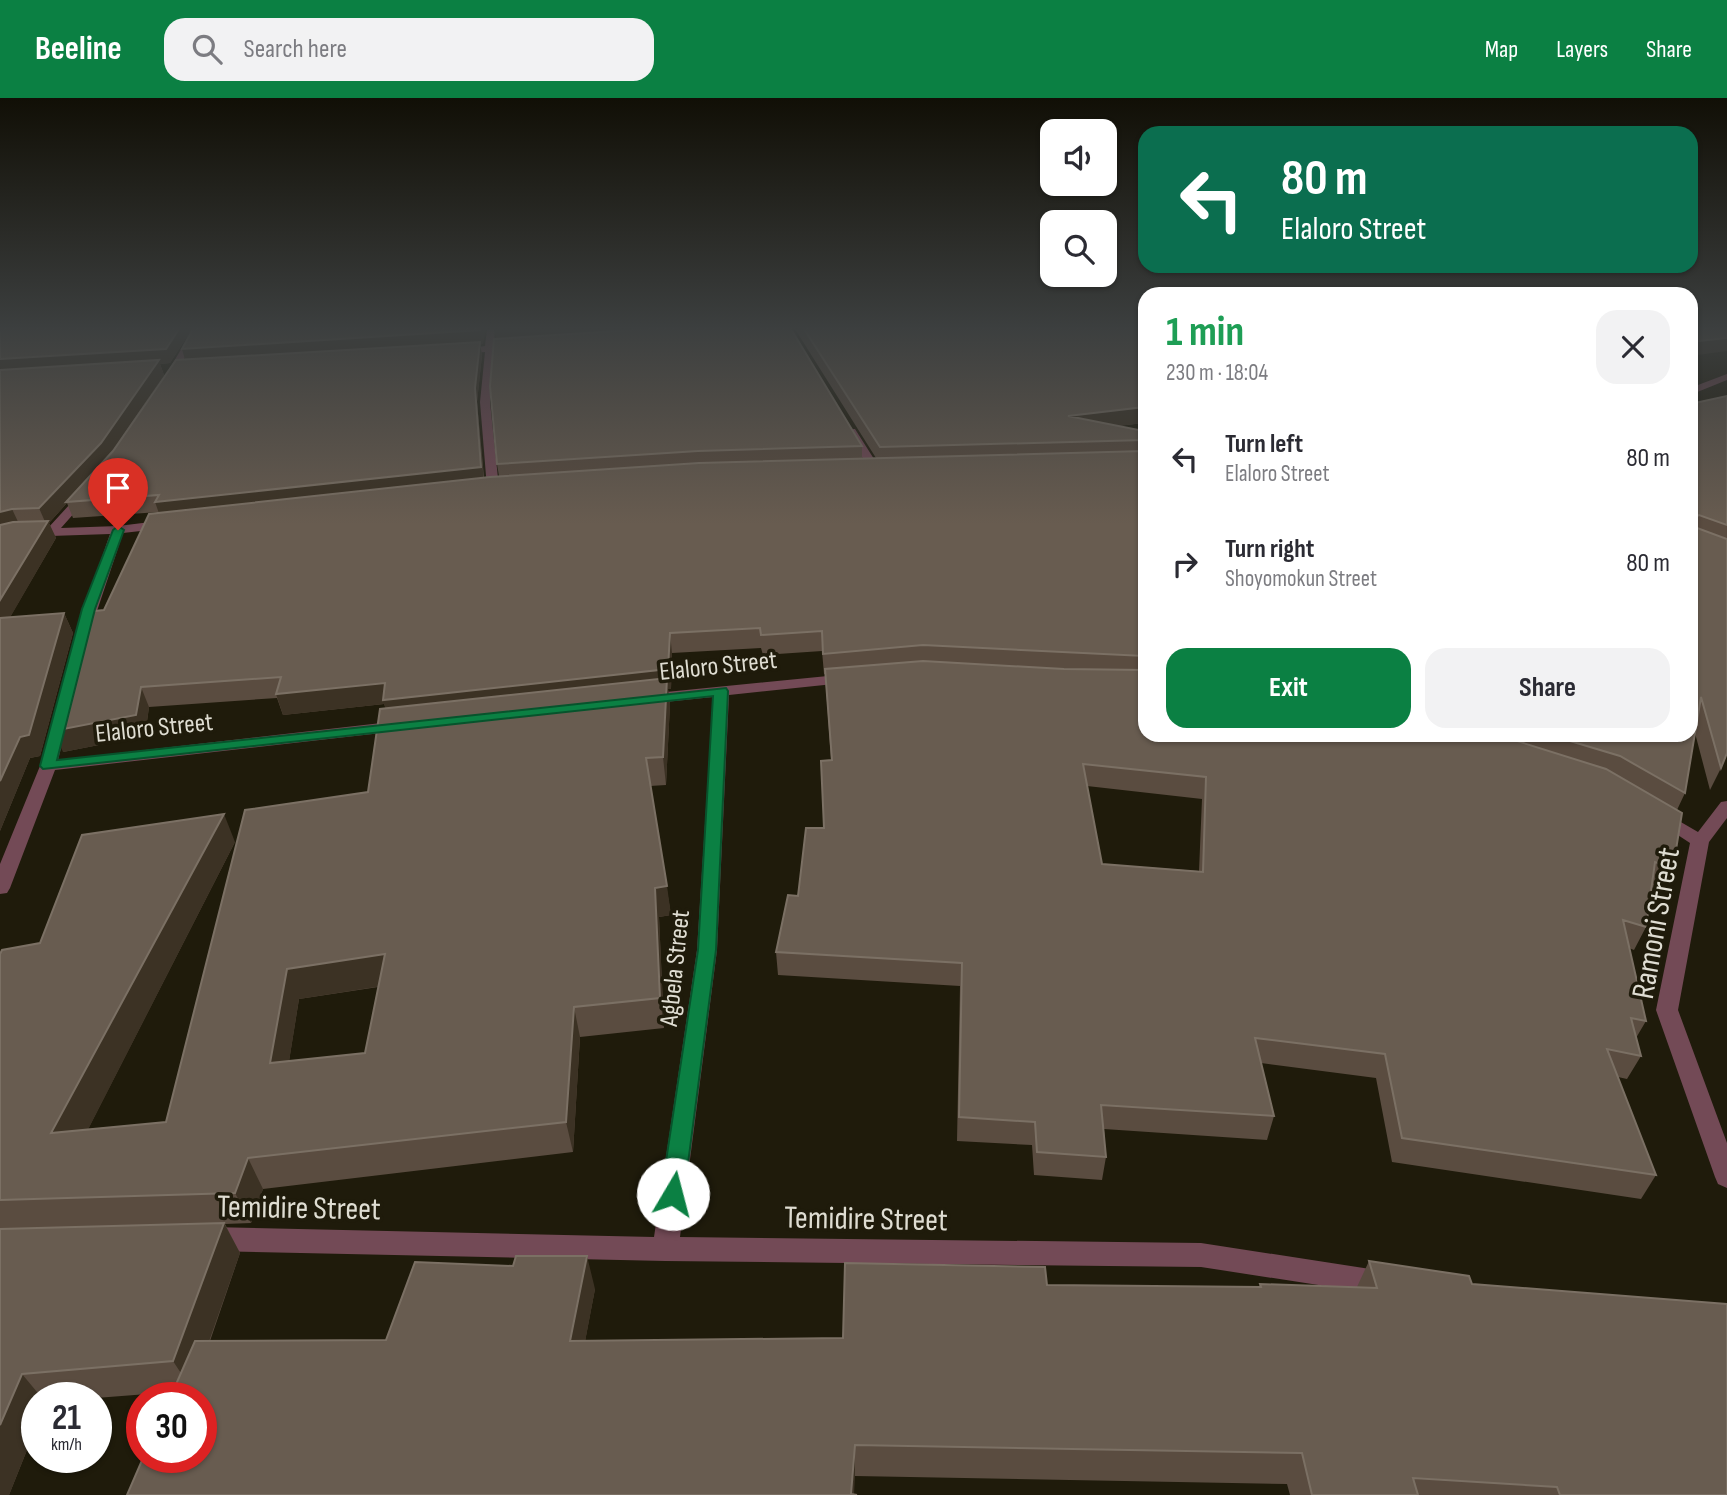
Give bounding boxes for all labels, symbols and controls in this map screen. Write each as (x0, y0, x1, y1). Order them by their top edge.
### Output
search box (164, 18, 654, 81)
text: Beeline (35, 29, 122, 69)
icon: search (188, 30, 226, 68)
text: Search here (244, 34, 347, 65)
text: Map (1485, 35, 1518, 64)
text: Layers (1556, 35, 1608, 64)
text: Share (1646, 35, 1692, 64)
map controls (1040, 119, 1117, 287)
button: sound (1040, 119, 1117, 196)
text: 80 m (1281, 150, 1368, 209)
icon: left (1166, 154, 1257, 245)
button: search (1040, 210, 1117, 287)
text: Elaloro Street (1281, 210, 1426, 249)
text: 1 min (1166, 307, 1244, 358)
button: close (1596, 310, 1670, 384)
text: 230 m · 18:04 (1166, 359, 1268, 387)
text: Turn left (1225, 429, 1303, 460)
icon: left (1166, 440, 1204, 478)
text: 80 m (1626, 443, 1670, 474)
pin (88, 458, 148, 530)
text: Elaloro Street (1225, 460, 1329, 488)
icon: arrive (99, 469, 137, 507)
text: Turn right (1225, 534, 1314, 565)
icon: right (1166, 545, 1204, 583)
text: 80 m (1626, 548, 1670, 579)
text: Shoyomokun Street (1225, 565, 1377, 593)
street label: Elaloro Street (658, 645, 779, 688)
button: Exit (1166, 648, 1411, 728)
button: Share (1425, 648, 1670, 728)
street label: Elaloro Street (94, 707, 215, 750)
street label: Ramoni Street (1624, 845, 1689, 1002)
street label: Agbela Street (654, 908, 697, 1029)
position arrow (636, 1157, 710, 1231)
street label: Temidire Street (217, 1188, 381, 1229)
street label: Temidire Street (784, 1199, 948, 1240)
speed limit sign: 30 (126, 1382, 217, 1473)
text: 21 (52, 1397, 81, 1440)
text: km/h (51, 1434, 82, 1455)

